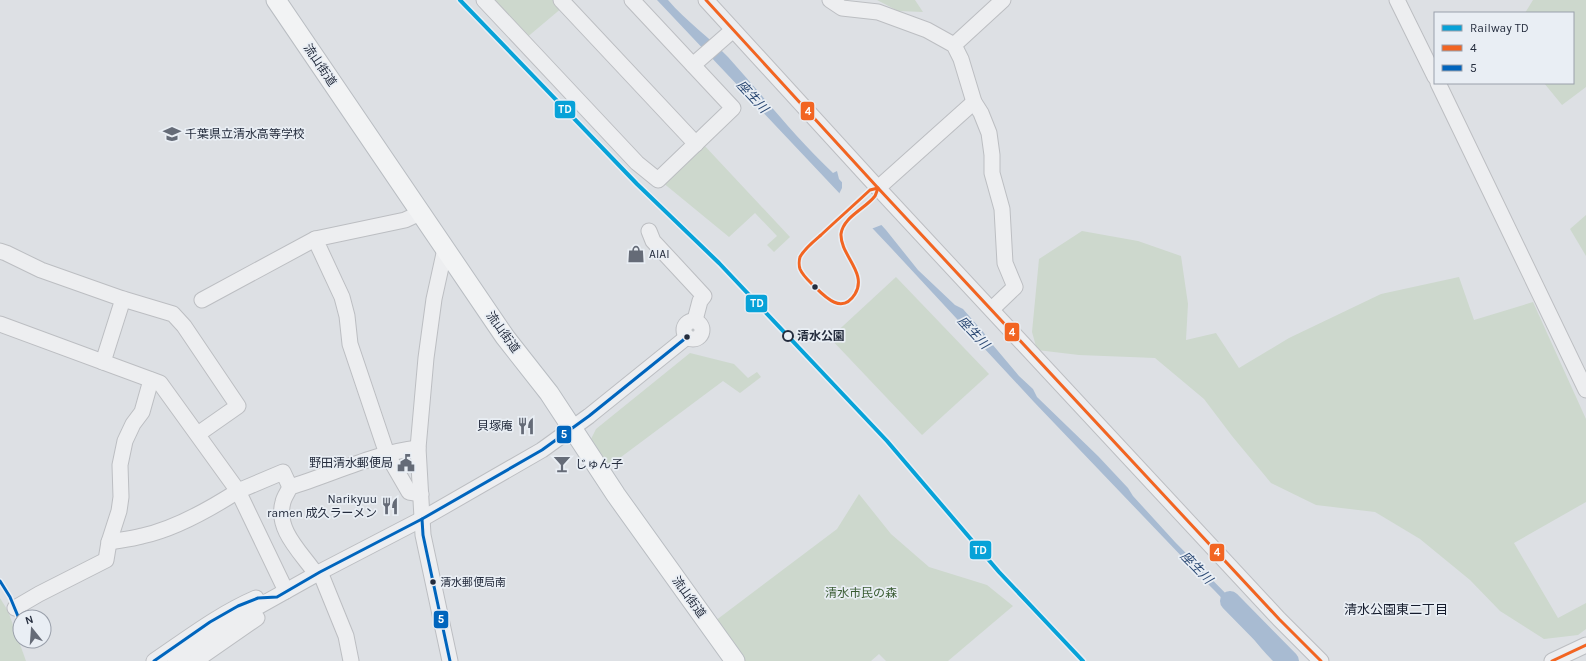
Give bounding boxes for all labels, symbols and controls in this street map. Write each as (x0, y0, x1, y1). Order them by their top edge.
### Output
legend (1434, 12, 1574, 84)
text: Railway TD (1470, 21, 1529, 35)
street label: 流山街道 (301, 41, 339, 89)
text: 4 (1470, 41, 1477, 55)
text: 5 (1470, 61, 1477, 75)
water label: 座生川 (734, 77, 773, 117)
line badge: TD (554, 100, 576, 119)
line badge: 4 (800, 101, 815, 121)
text: TD (558, 103, 572, 116)
text: 4 (805, 105, 812, 118)
school or university icon: 千葉県立清水高等学校 (162, 124, 182, 144)
place label: 千葉県立清水高等学校 (185, 127, 305, 141)
shop icon: AIAI (626, 244, 646, 264)
place label: AIAI (649, 247, 670, 261)
unlabelled marker (810, 282, 820, 292)
line badge: TD (745, 294, 768, 313)
text: TD (750, 297, 764, 310)
street label: 流山街道 (483, 308, 523, 356)
water label: 座生川 (955, 313, 994, 353)
line badge: 4 (1004, 322, 1020, 342)
text: 4 (1009, 326, 1016, 339)
place label: 清水公園 (797, 329, 845, 343)
marker: 清水公園 (782, 330, 794, 342)
unlabelled marker (682, 332, 692, 342)
restaurant icon: 貝塚庵 (516, 416, 536, 436)
place label: 貝塚庵 (477, 419, 513, 433)
line badge: 5 (556, 425, 572, 444)
text: 5 (561, 428, 567, 441)
public building icon: 野田清水郵便局 (396, 453, 416, 473)
bar icon: じゅん子 (552, 454, 572, 474)
place label: 野田清水郵便局 (309, 456, 393, 470)
place label: じゅん子 (575, 457, 623, 471)
place label: Narikyuu ramen 成久ラーメン (267, 492, 377, 520)
restaurant icon: Narikyuu ramen 成久ラーメン (380, 496, 400, 516)
line badge: TD (969, 540, 992, 560)
line badge: 4 (1209, 543, 1225, 562)
text: TD (973, 544, 987, 557)
text: 4 (1214, 546, 1221, 559)
water label: 座生川 (1178, 548, 1217, 588)
street label: 流山街道 (669, 573, 709, 621)
place label: 清水郵便局南 (440, 576, 506, 589)
marker: 清水郵便局南 (428, 577, 438, 587)
park label: 清水市民の森 (825, 586, 897, 600)
district label: 清水公園東二丁目 (1344, 602, 1448, 617)
north arrow (12, 609, 52, 649)
line badge: 5 (433, 610, 449, 629)
text: N (24, 613, 35, 627)
text: 5 (438, 613, 444, 626)

